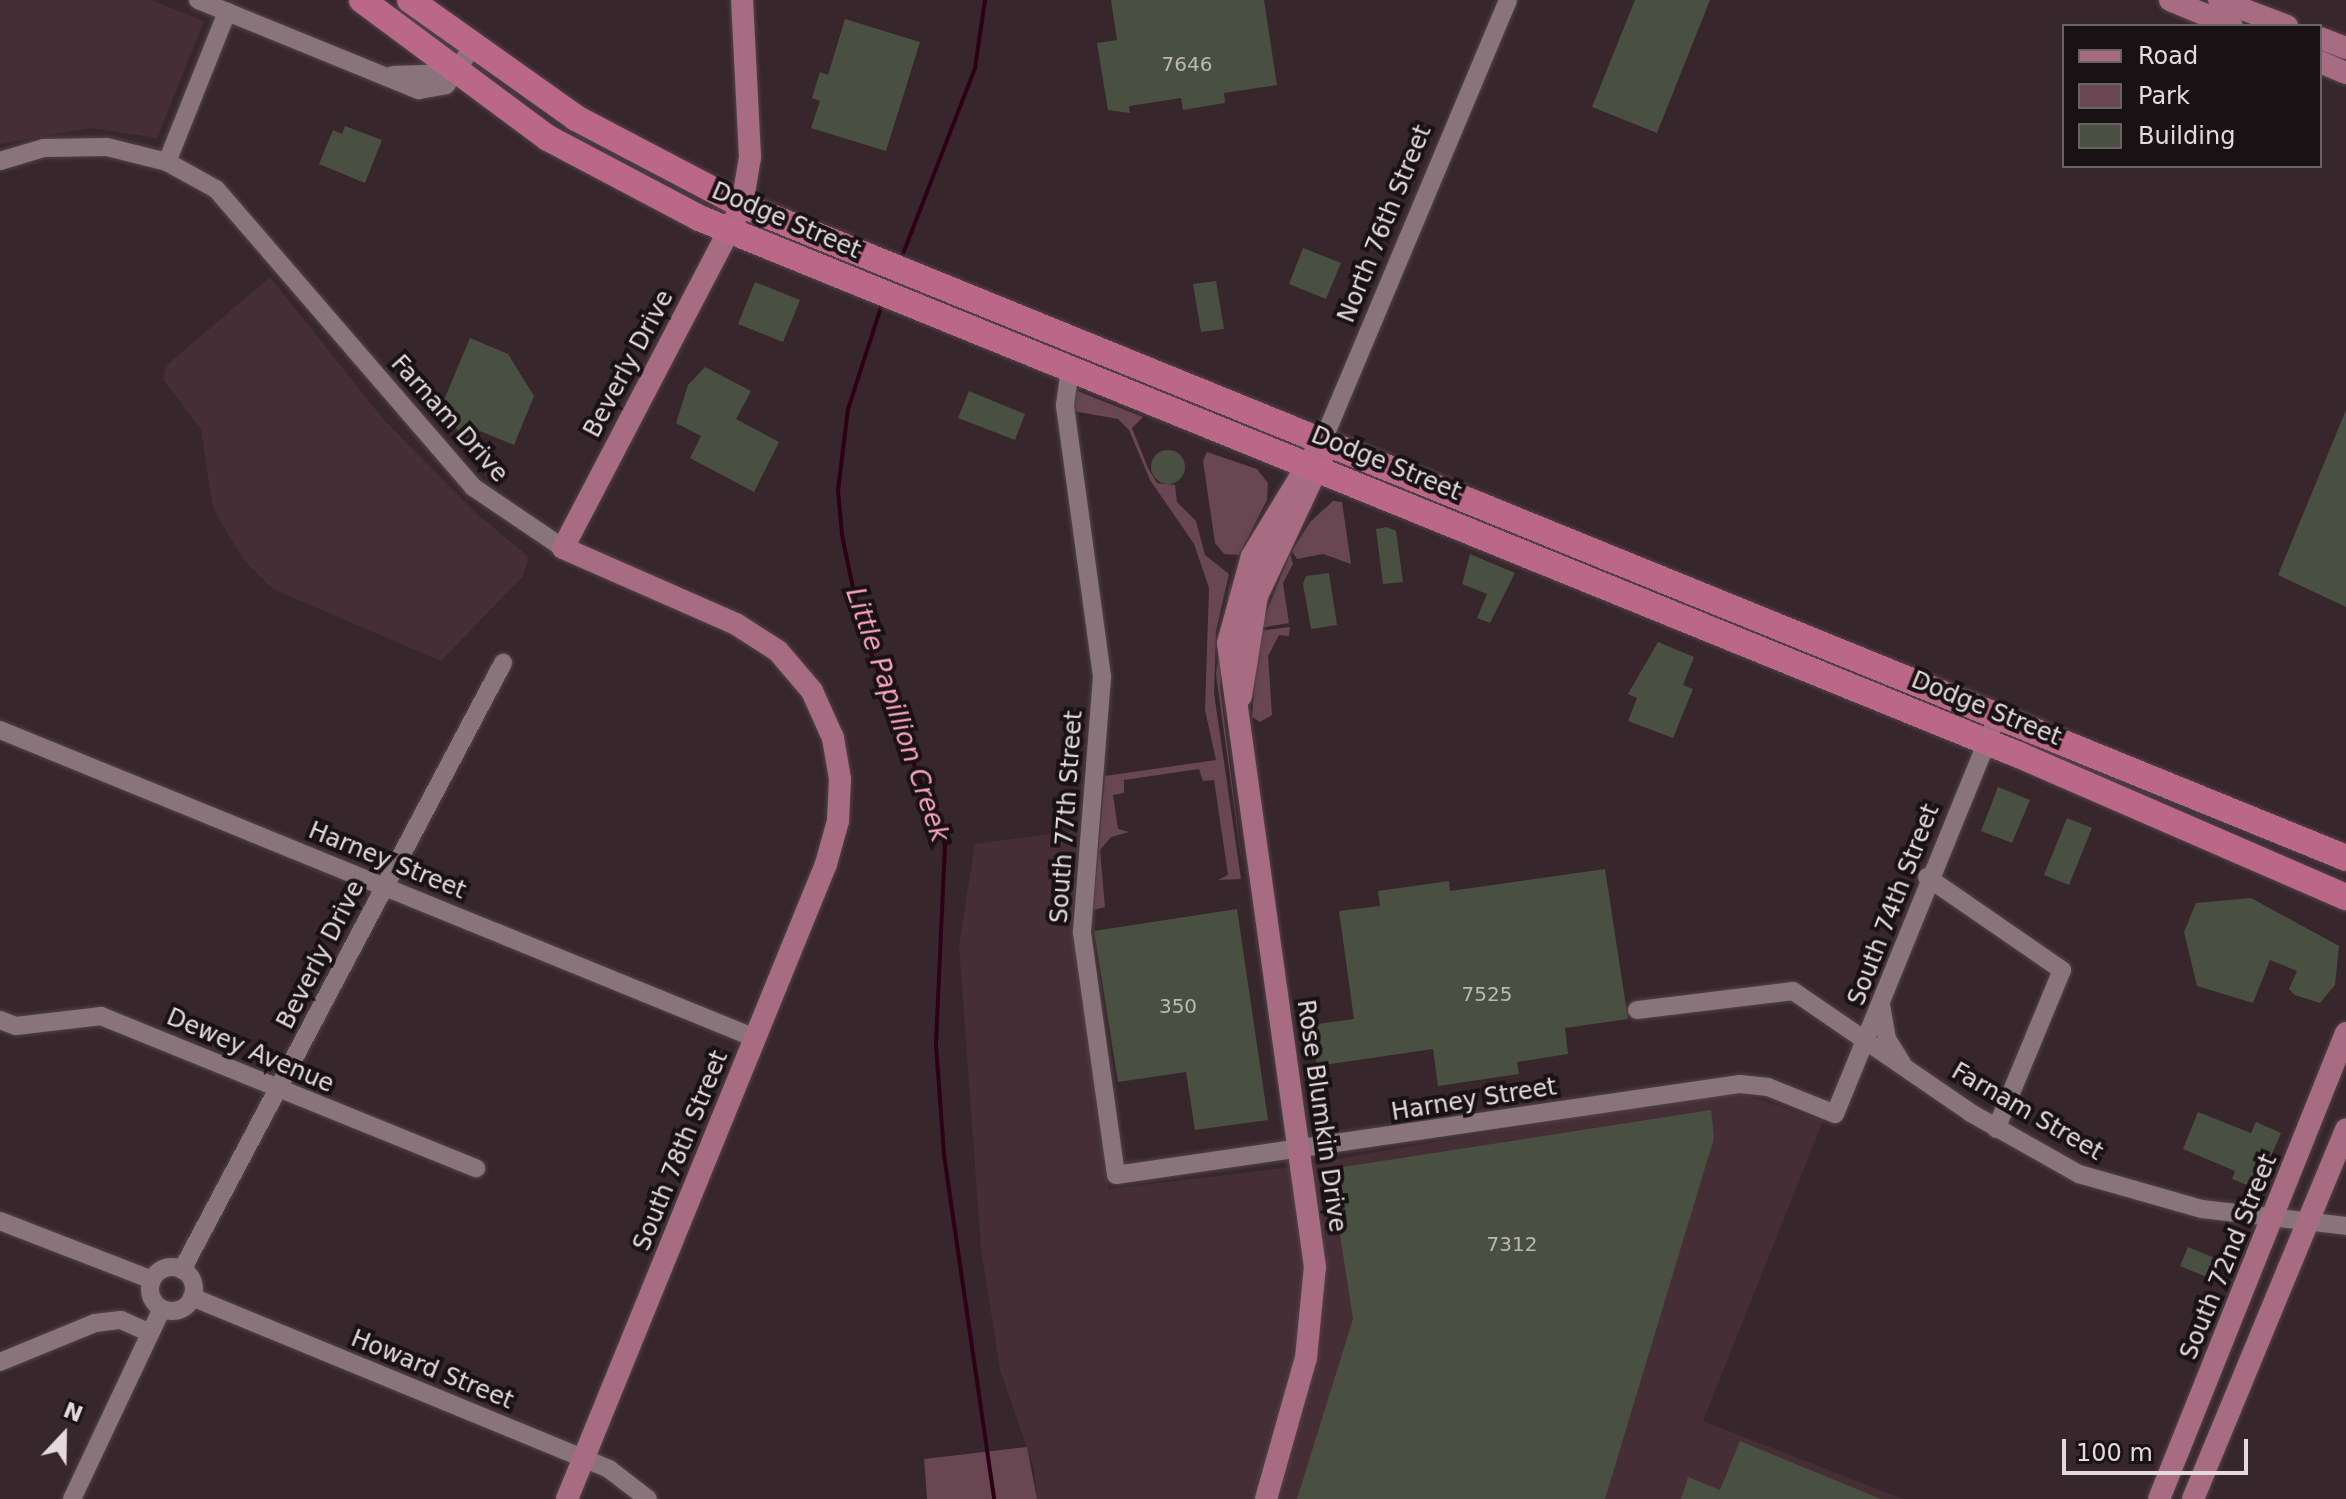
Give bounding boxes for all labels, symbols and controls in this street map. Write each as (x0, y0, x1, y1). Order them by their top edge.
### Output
legend (2062, 24, 2322, 168)
text: Road (2138, 42, 2198, 70)
house number: 7646 (1162, 52, 1212, 76)
text: Park (2138, 82, 2190, 110)
street label: North 76th Street (1332, 121, 1438, 327)
text: Building (2138, 122, 2235, 150)
street label: Dodge Street (707, 177, 865, 265)
street label: Beverly Drive (578, 285, 680, 443)
street label: Farnam Drive (385, 350, 513, 488)
street label: Dodge Street (1307, 421, 1465, 507)
water label: Little Papillion Creek (839, 584, 955, 846)
street label: Dodge Street (1907, 666, 2065, 752)
street label: South 77th Street (1045, 710, 1089, 924)
street label: South 74th Street (1842, 800, 1946, 1010)
street label: Harney Street (304, 816, 470, 906)
street label: Beverly Drive (271, 876, 371, 1034)
house number: 7525 (1462, 982, 1512, 1006)
house number: 350 (1159, 994, 1197, 1018)
street label: Rose Blumkin Drive (1290, 998, 1352, 1234)
street label: Dewey Avenue (162, 1003, 338, 1099)
street label: South 78th Street (628, 1047, 734, 1255)
street label: Farnam Street (1946, 1057, 2108, 1167)
street label: Harney Street (1389, 1073, 1559, 1127)
street label: South 72nd Street (2175, 1150, 2283, 1364)
house number: 7312 (1487, 1232, 1537, 1256)
street label: Howard Street (347, 1324, 517, 1416)
north arrow (24, 1395, 104, 1475)
text: N (60, 1397, 86, 1427)
scale bar (2066, 1423, 2252, 1473)
text: 100 m (2076, 1439, 2153, 1467)

